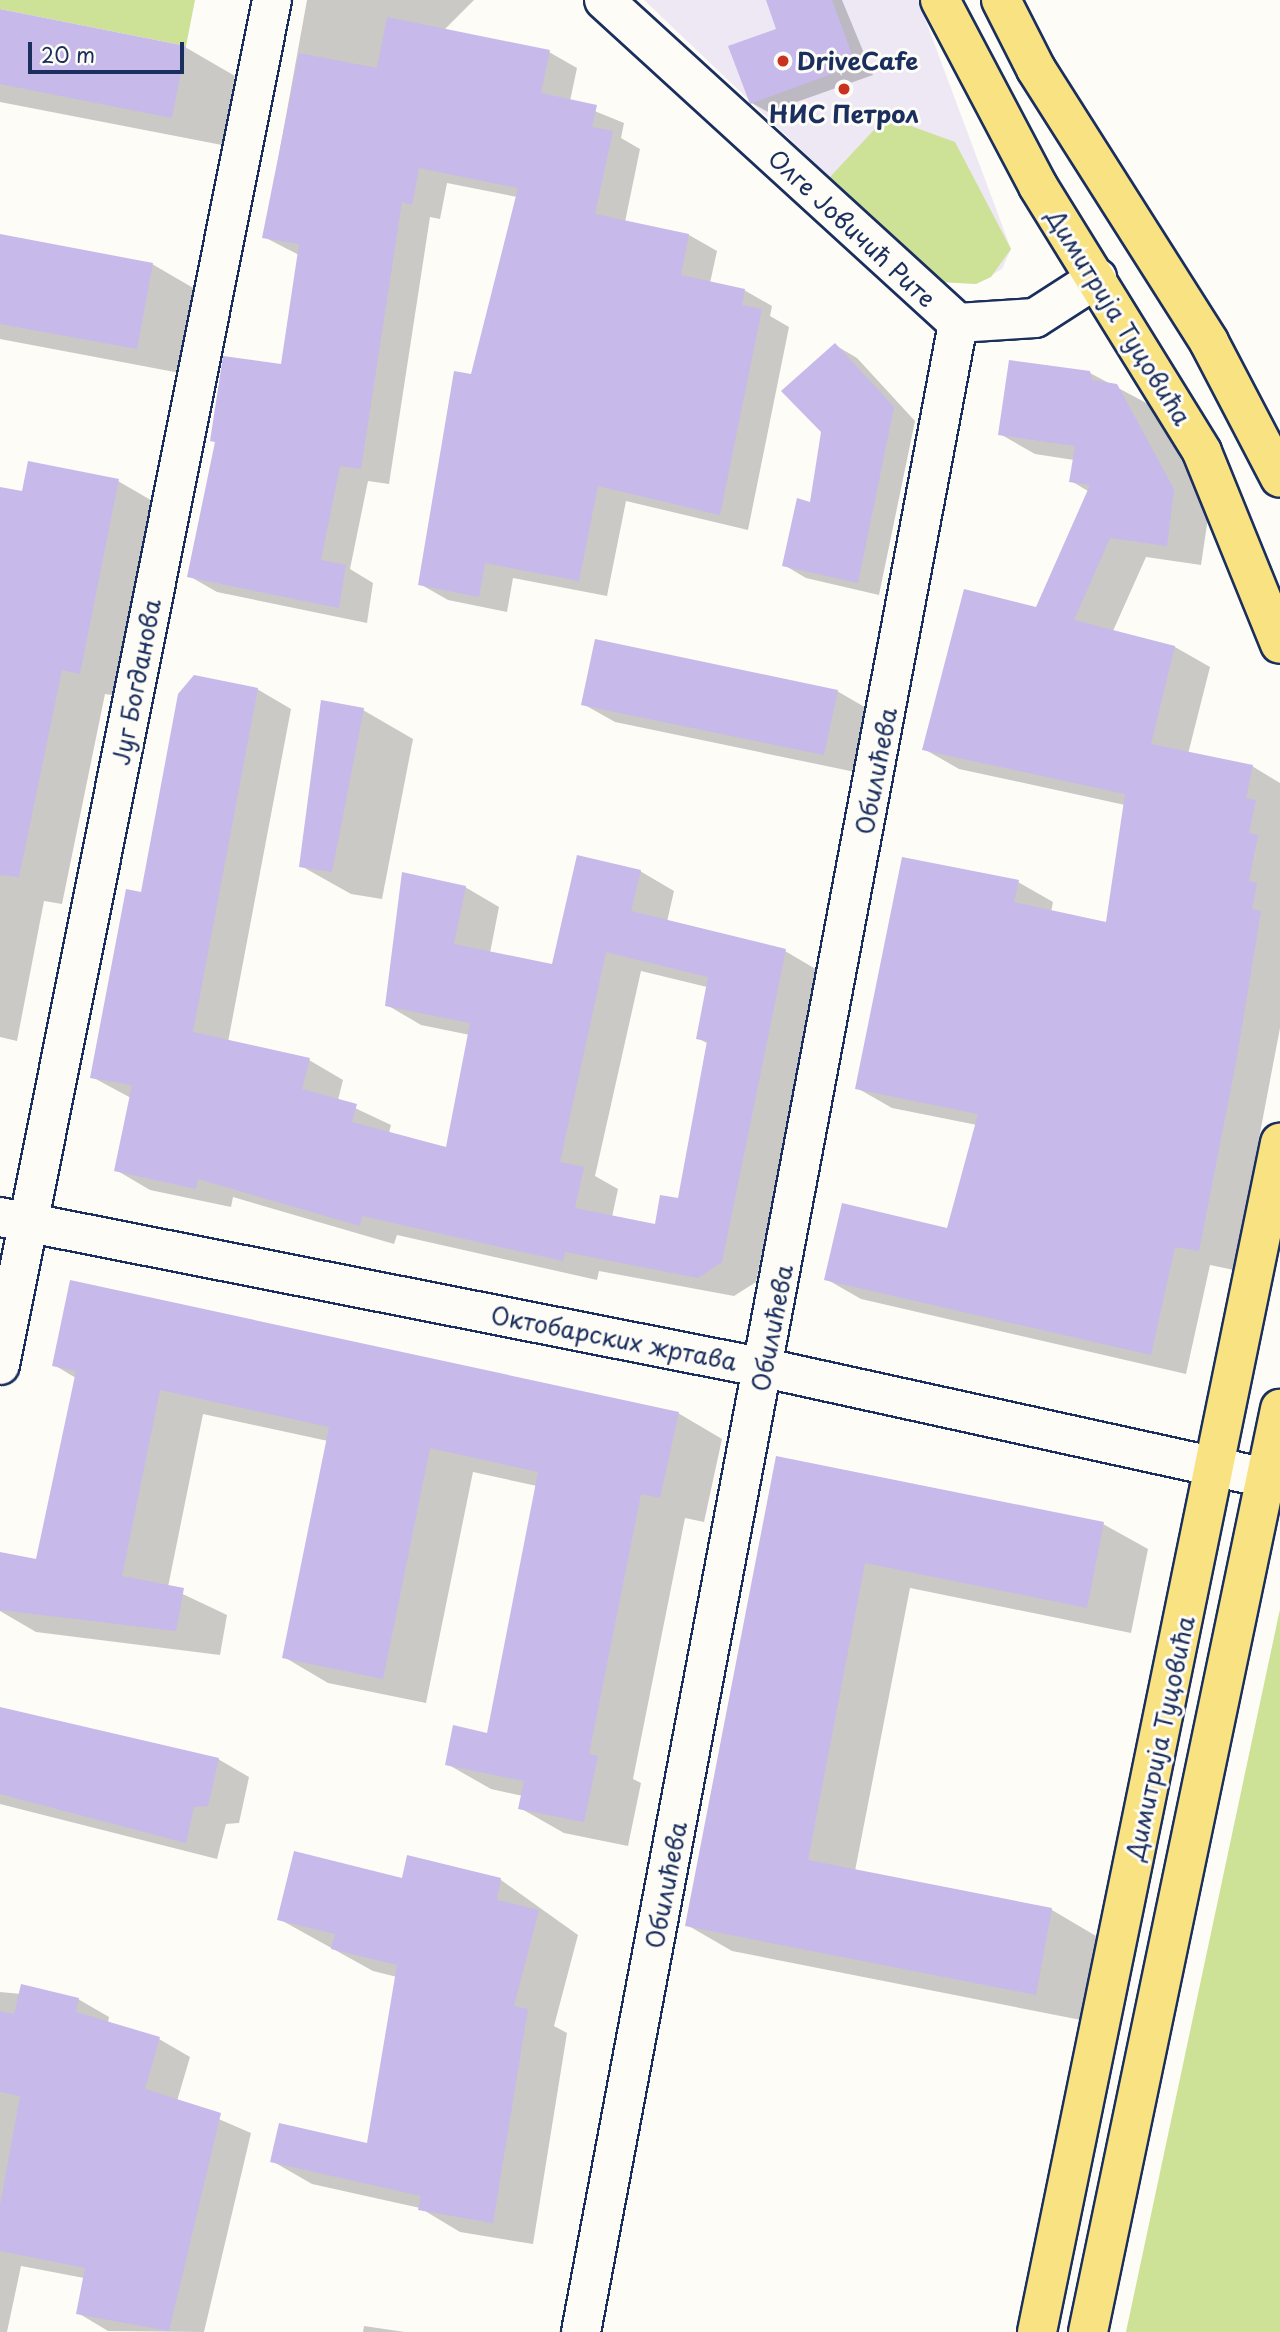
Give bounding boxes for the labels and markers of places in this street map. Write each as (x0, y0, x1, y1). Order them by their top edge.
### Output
place label: DriveCafe (797, 47, 918, 75)
marker: DriveCafe (775, 53, 791, 69)
marker: НИС Петрол (836, 81, 852, 97)
place label: НИС Петрол (769, 100, 919, 128)

